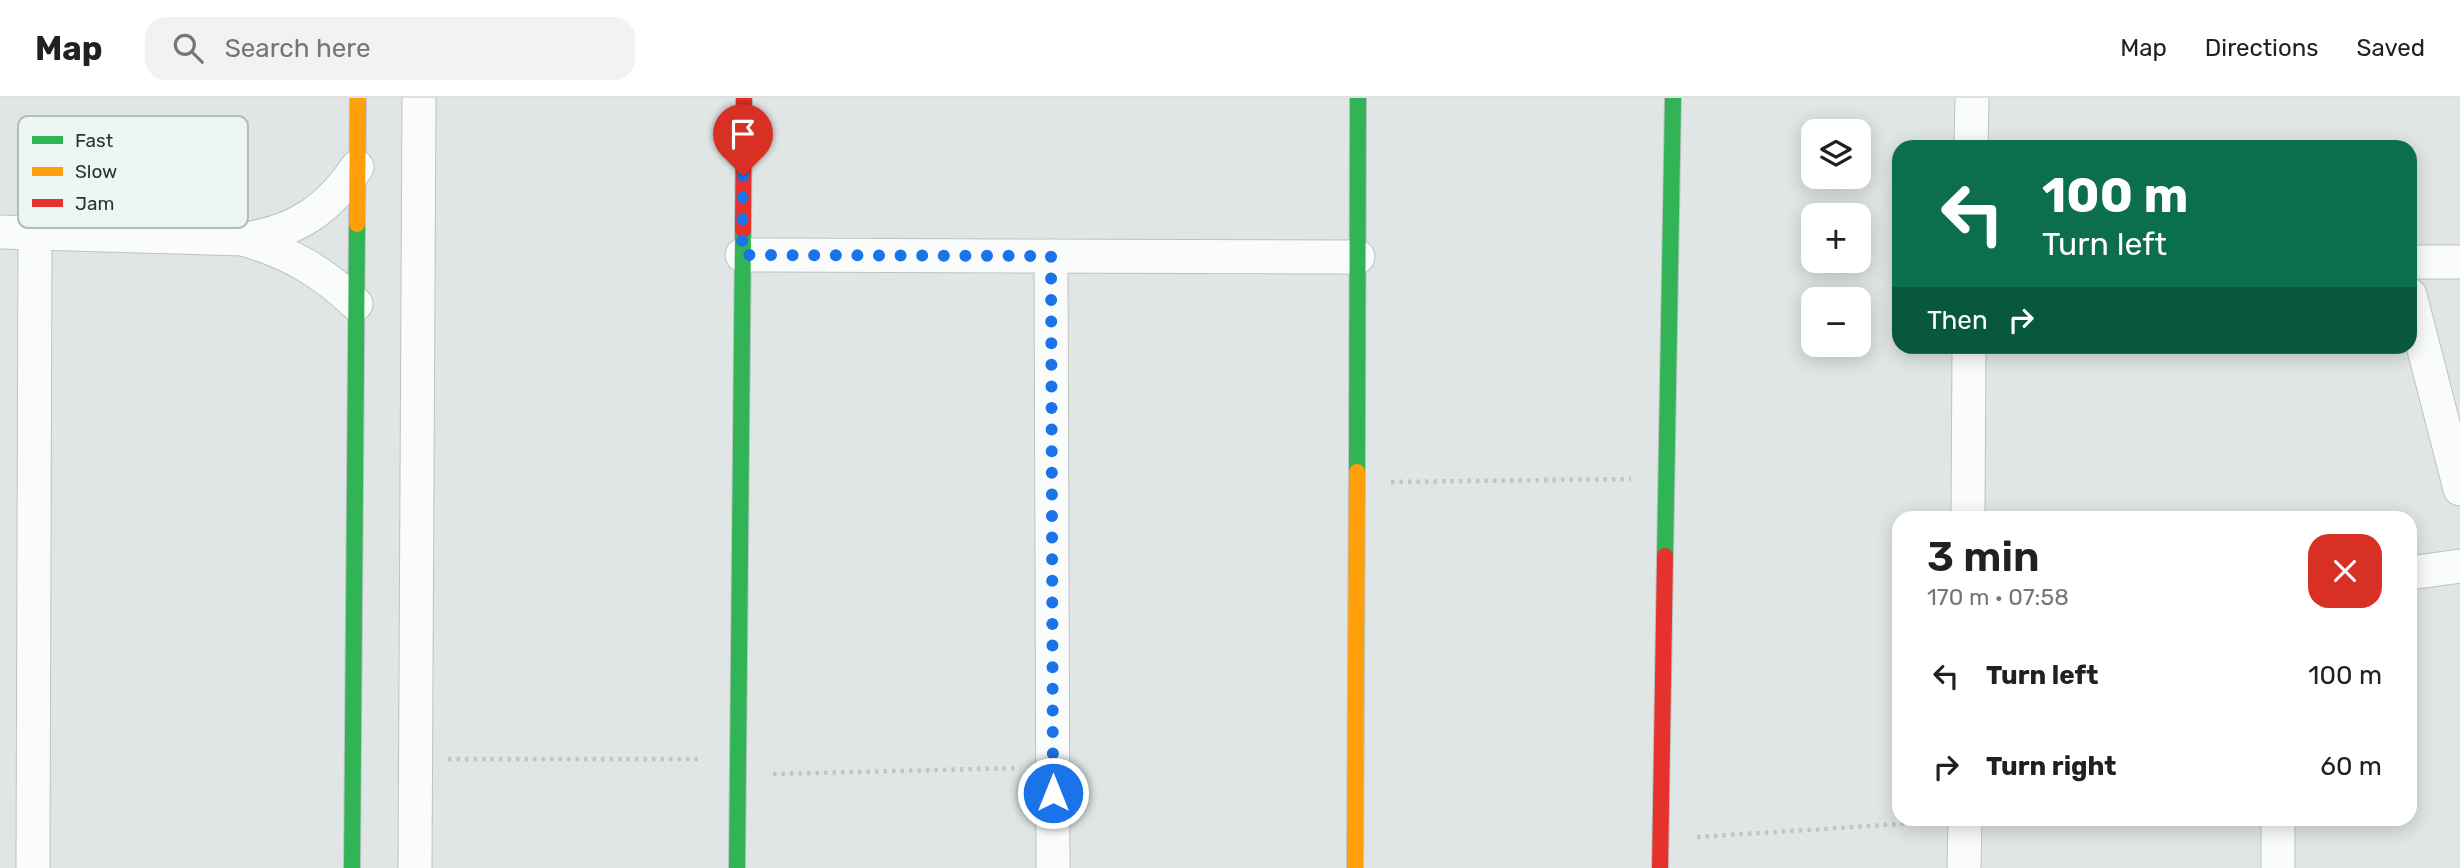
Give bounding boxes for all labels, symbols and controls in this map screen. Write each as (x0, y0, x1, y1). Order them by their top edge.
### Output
search box (145, 17, 635, 80)
text: Map (35, 29, 103, 68)
icon: search (169, 29, 207, 67)
text: Search here (225, 33, 370, 64)
text: Map (2120, 34, 2167, 62)
text: Directions (2205, 34, 2318, 62)
text: Saved (2356, 34, 2425, 62)
pin (713, 104, 773, 176)
icon: arrive (724, 115, 762, 153)
legend (18, 116, 248, 228)
map controls (1801, 119, 1871, 357)
button: layers (1801, 119, 1871, 189)
text: Fast (75, 129, 114, 152)
text: Slow (75, 160, 117, 183)
text: 100 m (2042, 166, 2188, 224)
icon: left (1927, 168, 2018, 259)
text: Jam (75, 192, 114, 215)
button: + (1801, 203, 1871, 273)
text: Turn left (2042, 225, 2167, 263)
button: − (1801, 287, 1871, 357)
icon: right (2002, 301, 2040, 339)
text: Then (1927, 305, 1988, 336)
text: 3 min (1927, 532, 2040, 582)
button: close (2308, 534, 2382, 608)
text: 170 m · 07:58 (1927, 583, 2069, 611)
icon: left (1927, 657, 1965, 695)
text: Turn left (1986, 660, 2098, 691)
text: 100 m (2308, 660, 2382, 691)
icon: right (1927, 748, 1965, 786)
text: Turn right (1986, 751, 2116, 782)
text: 60 m (2320, 751, 2382, 782)
position arrow (1016, 756, 1090, 830)

